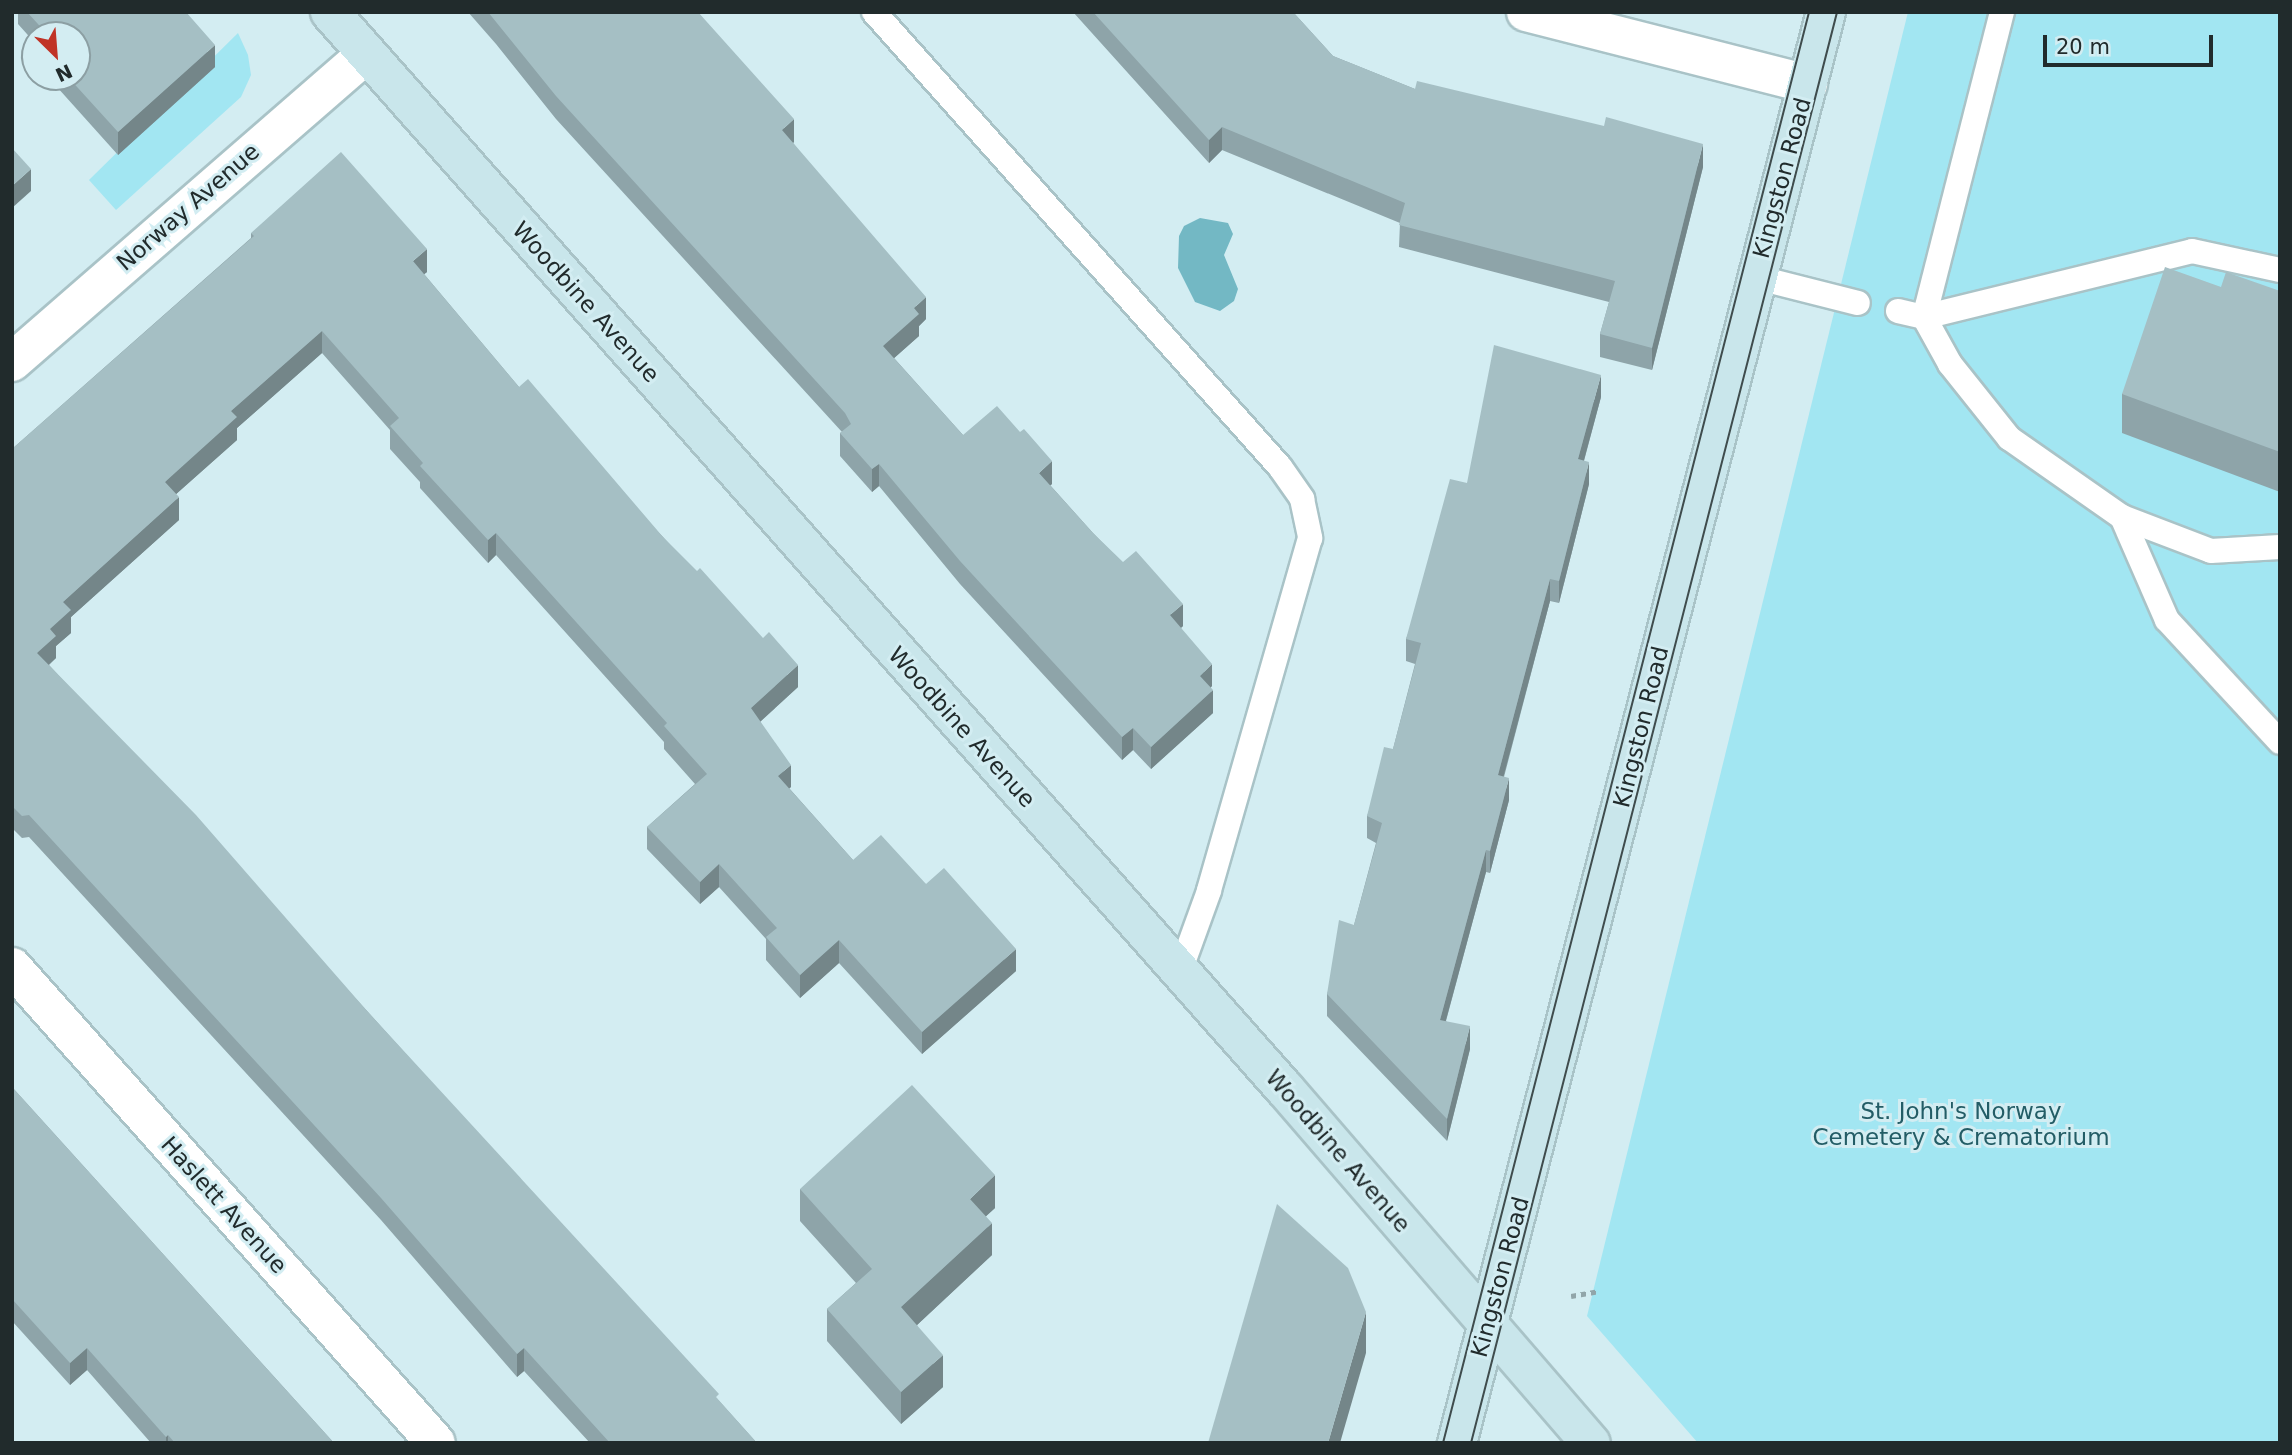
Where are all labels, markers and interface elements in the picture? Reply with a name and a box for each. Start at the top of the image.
north arrow [21,21,91,91]
scale bar [2047,21,2217,65]
text: 20 m [2056,35,2110,59]
text: N [52,60,76,87]
street label: Kingston Road [1747,95,1817,261]
street label: Norway Avenue [111,138,265,276]
street label: Woodbine Avenue [507,216,665,388]
street label: Woodbine Avenue [883,641,1041,813]
street label: Kingston Road [1608,643,1674,811]
street label: Woodbine Avenue [1260,1064,1416,1238]
park label: St. John's Norway Cemetery & Crematorium [1812,1097,2110,1151]
street label: Haslett Avenue [155,1131,293,1279]
street label: Kingston Road [1465,1194,1535,1360]

